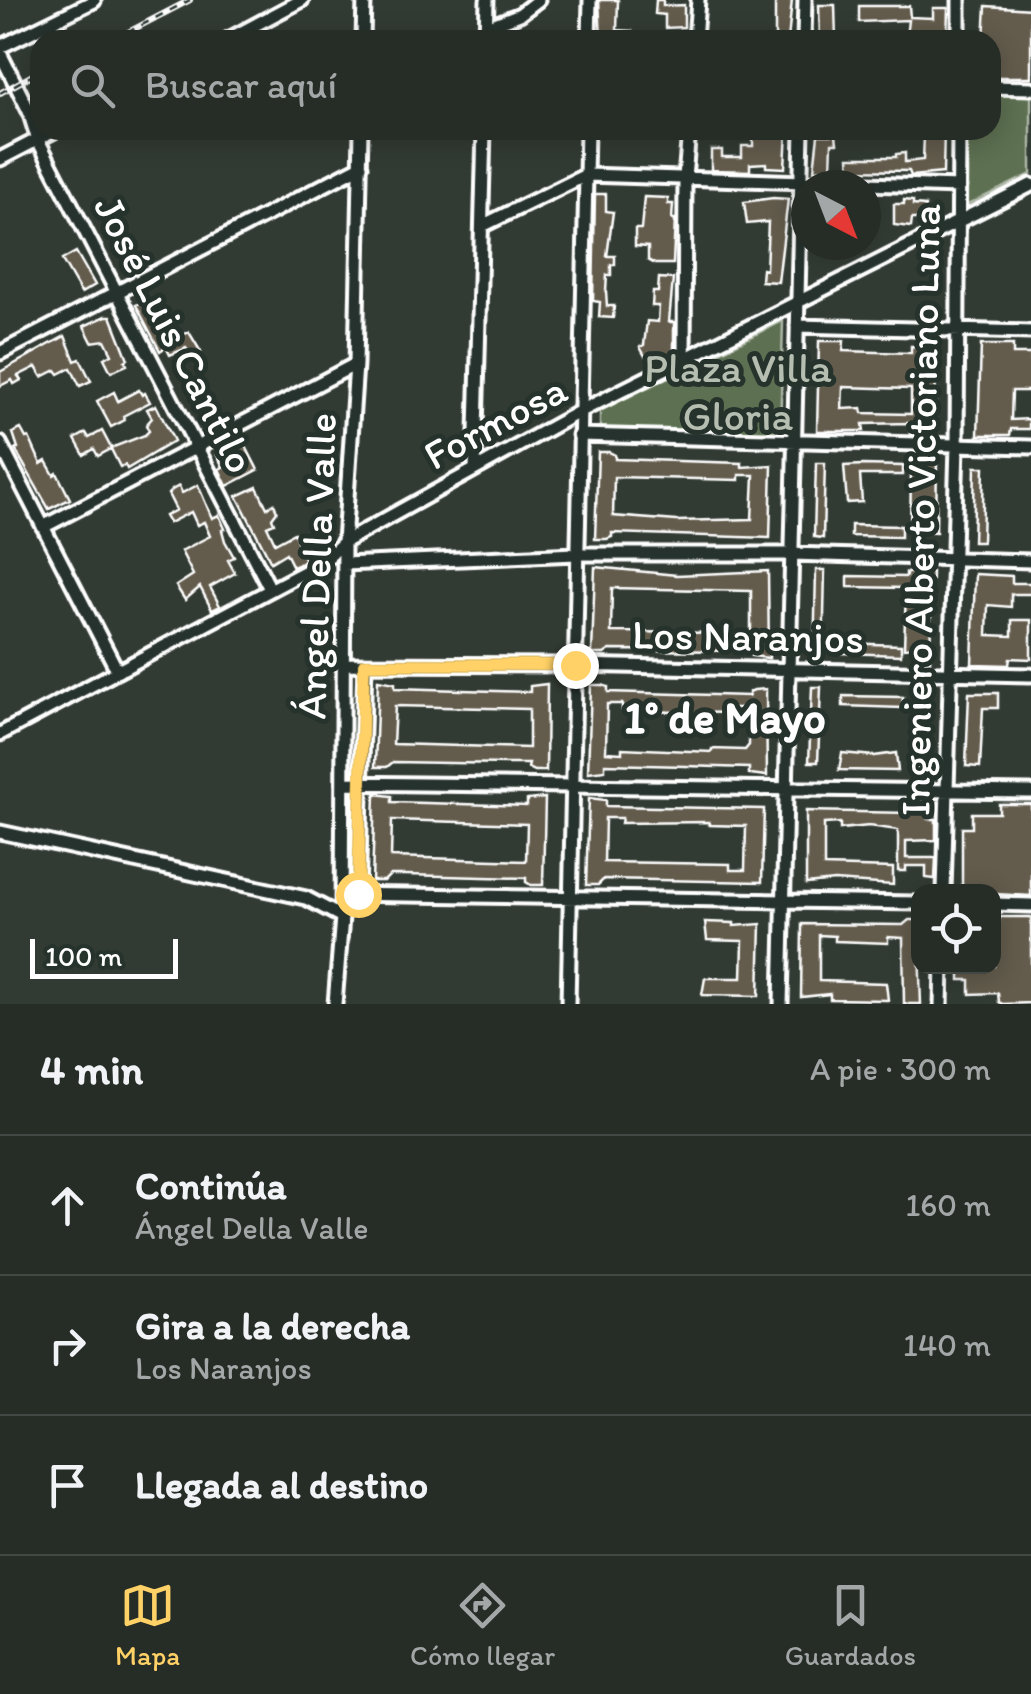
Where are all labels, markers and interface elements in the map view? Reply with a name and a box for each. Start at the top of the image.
search box [30,30,1001,140]
icon: search [65,58,120,113]
text: Buscar aquí [145,62,337,108]
north arrow [791,170,881,260]
street label: José Luis Cantilo [83,187,267,481]
street label: Ingeniero Alberto Victoriano Luna [889,203,951,817]
park label: Plaza Villa Gloria [644,342,832,441]
street label: Formosa [415,363,575,481]
street label: Ángel Della Valle [285,412,347,720]
street label: Los Naranjos [632,608,864,664]
route end [553,643,599,689]
district label: 1° de Mayo [624,690,826,744]
route start [336,872,382,918]
map controls [911,884,1001,974]
button: locate [911,884,1001,974]
scale bar [30,934,178,978]
text: 100 m [45,939,122,973]
text: 4 min [40,1044,143,1095]
text: A pie · 300 m [810,1050,991,1088]
text: Continúa [135,1163,287,1209]
icon: ahead [40,1178,95,1233]
text: 160 m [905,1186,991,1224]
text: Ángel Della Valle [135,1209,368,1247]
text: Gira a la derecha [135,1303,410,1349]
icon: right [40,1318,95,1373]
text: 140 m [903,1326,991,1364]
text: Los Naranjos [135,1349,312,1387]
icon: arrive [40,1458,95,1513]
text: Llegada al destino [135,1462,428,1508]
tab: Mapa [115,1578,180,1672]
tab: Cómo llegar [410,1578,555,1672]
tab: Guardados [785,1578,916,1672]

